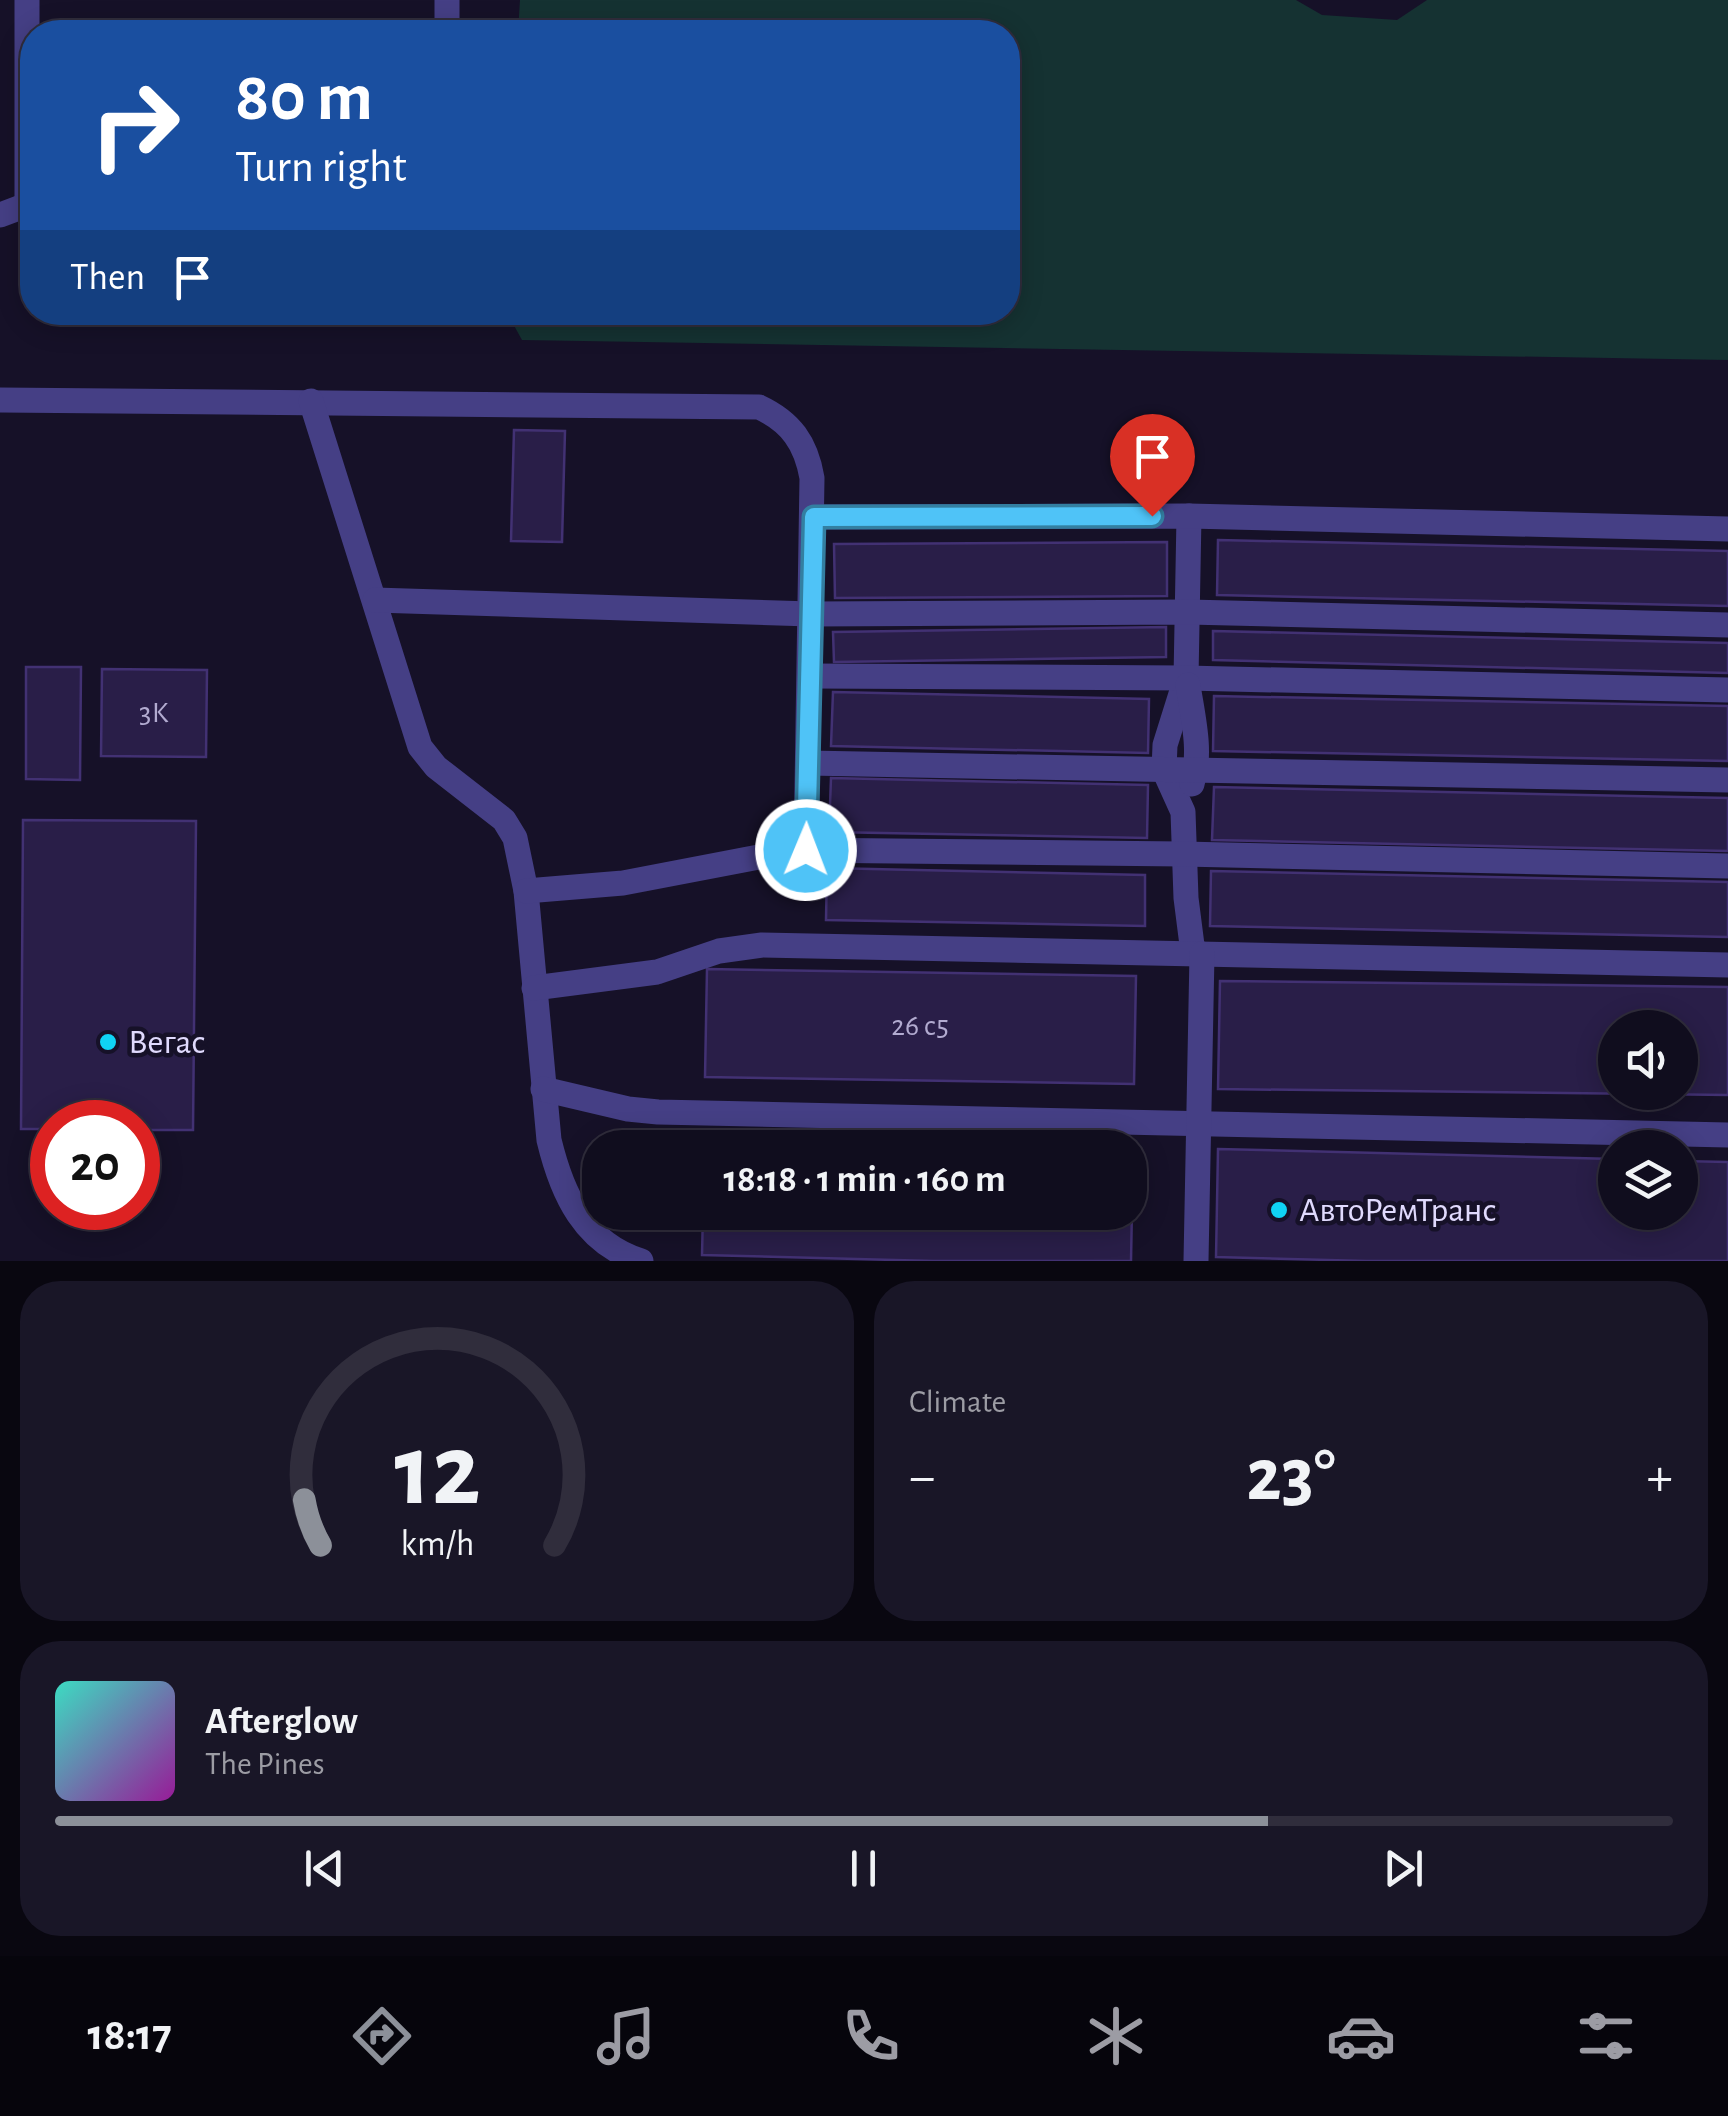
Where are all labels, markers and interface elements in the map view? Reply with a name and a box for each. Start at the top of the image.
icon: right [70,60,200,190]
text: 80 m [235,63,373,133]
text: Turn right [235,145,407,190]
icon: arrive [165,250,220,305]
text: Then [70,259,145,297]
pin [1110,414,1195,517]
icon: arrive [1125,429,1180,484]
house number: 3К [139,698,169,728]
position arrow [754,798,858,902]
map controls [1598,1010,1698,1230]
button: sound [1598,1010,1698,1110]
house number: 26 с5 [891,1011,949,1041]
place label: Вегас [128,1025,206,1060]
marker: Вегас [97,1031,119,1053]
speed limit sign: 20 [30,1100,160,1230]
button: layers [1598,1130,1698,1230]
text: 18:18 · 1 min · 160 m [723,1161,1006,1199]
place label: АвтоРемТранс [1299,1193,1497,1228]
marker: АвтоРемТранс [1268,1199,1290,1221]
text: Climate [909,1386,1006,1418]
text: 12 [394,1420,480,1524]
text: 23° [1246,1439,1336,1514]
text: − [909,1450,935,1505]
text: + [1647,1450,1673,1505]
text: km/h [400,1526,474,1562]
text: Afterglow [205,1703,358,1741]
text: The Pines [205,1748,325,1780]
icon: previous [297,1841,352,1896]
icon: pause [836,1841,891,1896]
icon: next [1376,1841,1431,1896]
icon: directions [347,2001,417,2071]
icon: music [591,2001,661,2071]
icon: phone [836,2001,906,2071]
icon: climate [1081,2001,1151,2071]
icon: car [1326,2001,1396,2071]
icon: filters [1571,2001,1641,2071]
text: 18:17 [87,2013,172,2058]

